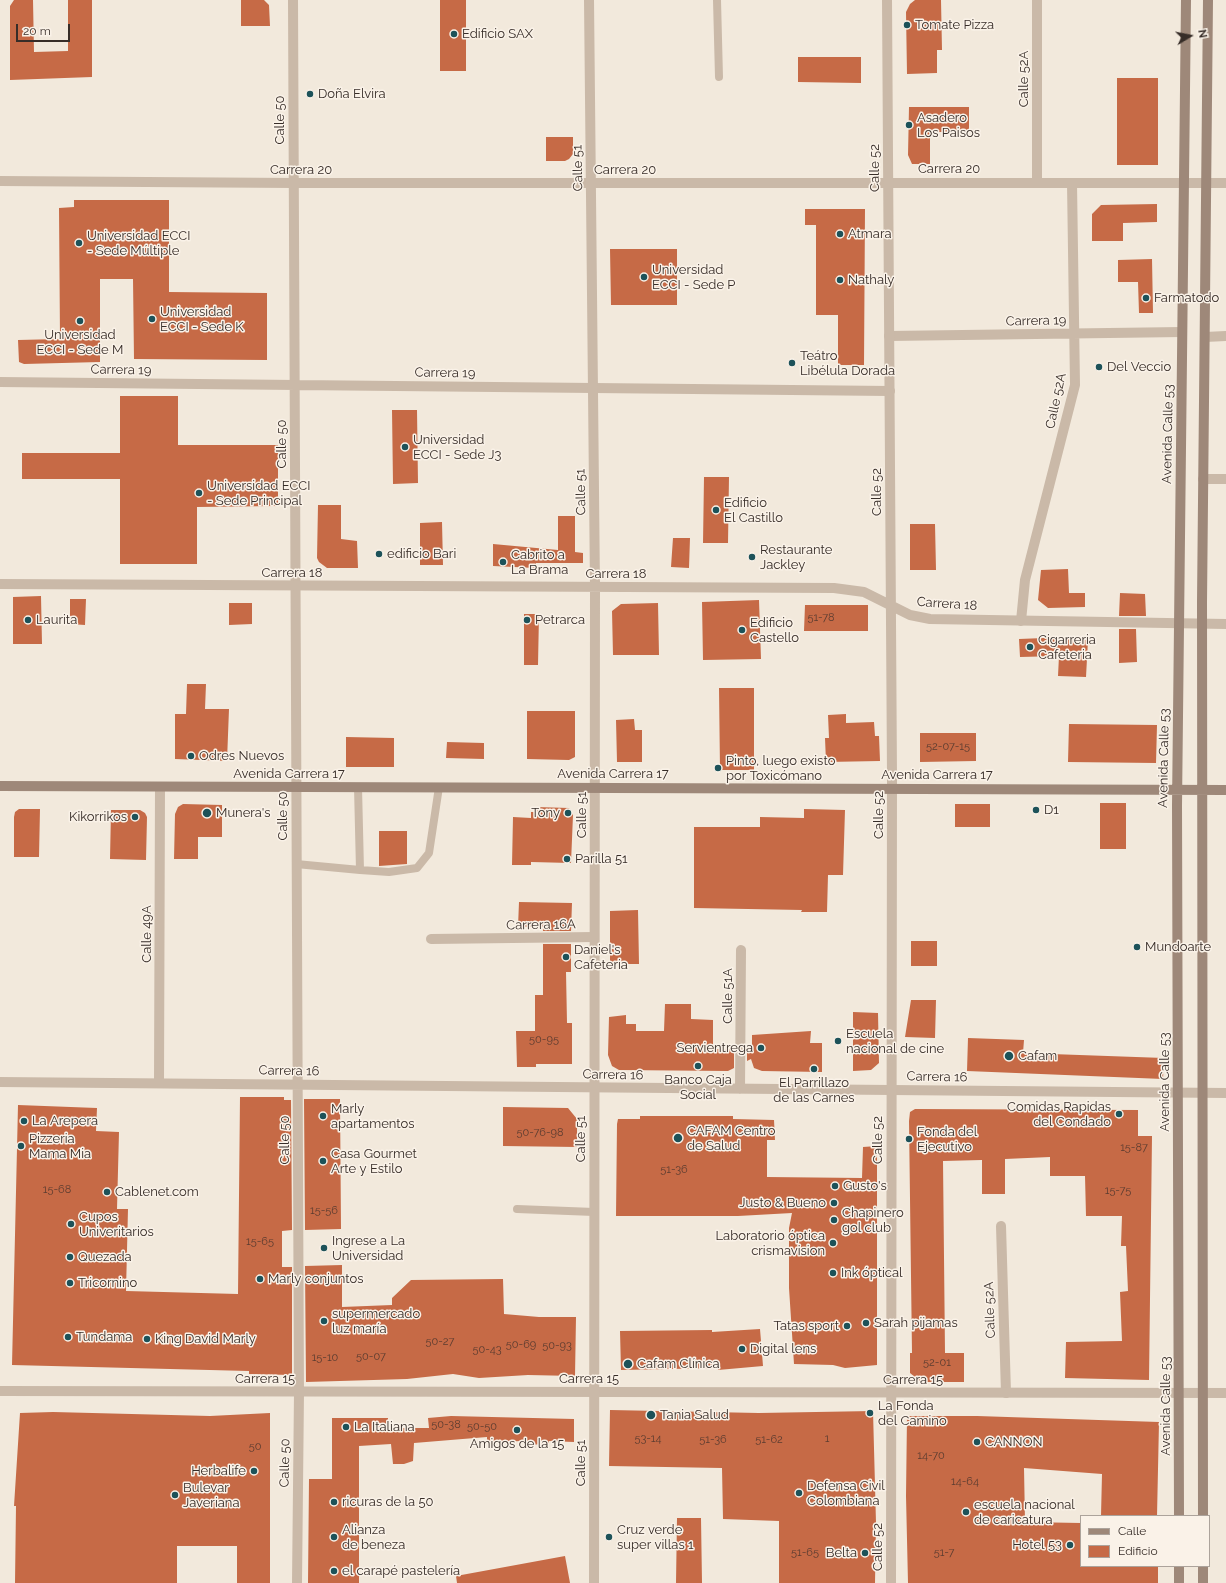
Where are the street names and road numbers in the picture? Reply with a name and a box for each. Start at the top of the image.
street label: Calle 52A [1016,51,1032,107]
street label: Calle 50 [272,95,288,145]
street label: Calle 52 [867,144,883,192]
street label: Calle 51 [570,145,586,191]
street label: Carrera 20 [918,161,980,177]
street label: Carrera 20 [270,162,332,178]
street label: Carrera 20 [594,162,656,178]
street label: Carrera 19 [1006,313,1066,329]
street label: Carrera 19 [91,362,151,378]
street label: Carrera 19 [415,365,475,381]
street label: Calle 52A [1042,372,1070,430]
street label: Avenida Calle 53 [1159,384,1177,484]
street label: Calle 50 [274,419,290,469]
street label: Calle 52 [869,468,885,516]
street label: Calle 51 [573,469,589,515]
street label: Carrera 18 [262,565,322,581]
street label: Carrera 18 [586,566,646,582]
street label: Carrera 18 [916,594,978,614]
street label: Avenida Calle 53 [1155,708,1173,808]
street label: Avenida Carrera 17 [233,766,345,782]
street label: Avenida Carrera 17 [557,766,669,782]
street label: Avenida Carrera 17 [881,767,993,783]
street label: Calle 50 [275,791,291,841]
street label: Calle 52 [871,791,887,839]
street label: Calle 51 [574,792,590,838]
street label: Calle 49A [139,905,155,963]
street label: Carrera 16A [506,917,576,933]
street label: Calle 51A [720,968,736,1024]
street label: Avenida Calle 53 [1157,1032,1173,1132]
street label: Carrera 16 [258,1063,320,1079]
street label: Carrera 16 [582,1067,644,1083]
street label: Carrera 16 [906,1069,968,1085]
street label: Calle 50 [277,1115,293,1165]
street label: Calle 51 [573,1116,589,1162]
street label: Calle 52 [870,1116,886,1164]
street label: Calle 52A [981,1281,999,1339]
street label: Avenida Calle 53 [1158,1356,1174,1456]
street label: Carrera 15 [235,1371,295,1387]
street label: Carrera 15 [559,1371,619,1387]
street label: Carrera 15 [883,1372,943,1388]
street label: Calle 50 [277,1438,293,1488]
street label: Calle 51 [573,1440,589,1486]
street label: Calle 52 [870,1523,886,1571]

